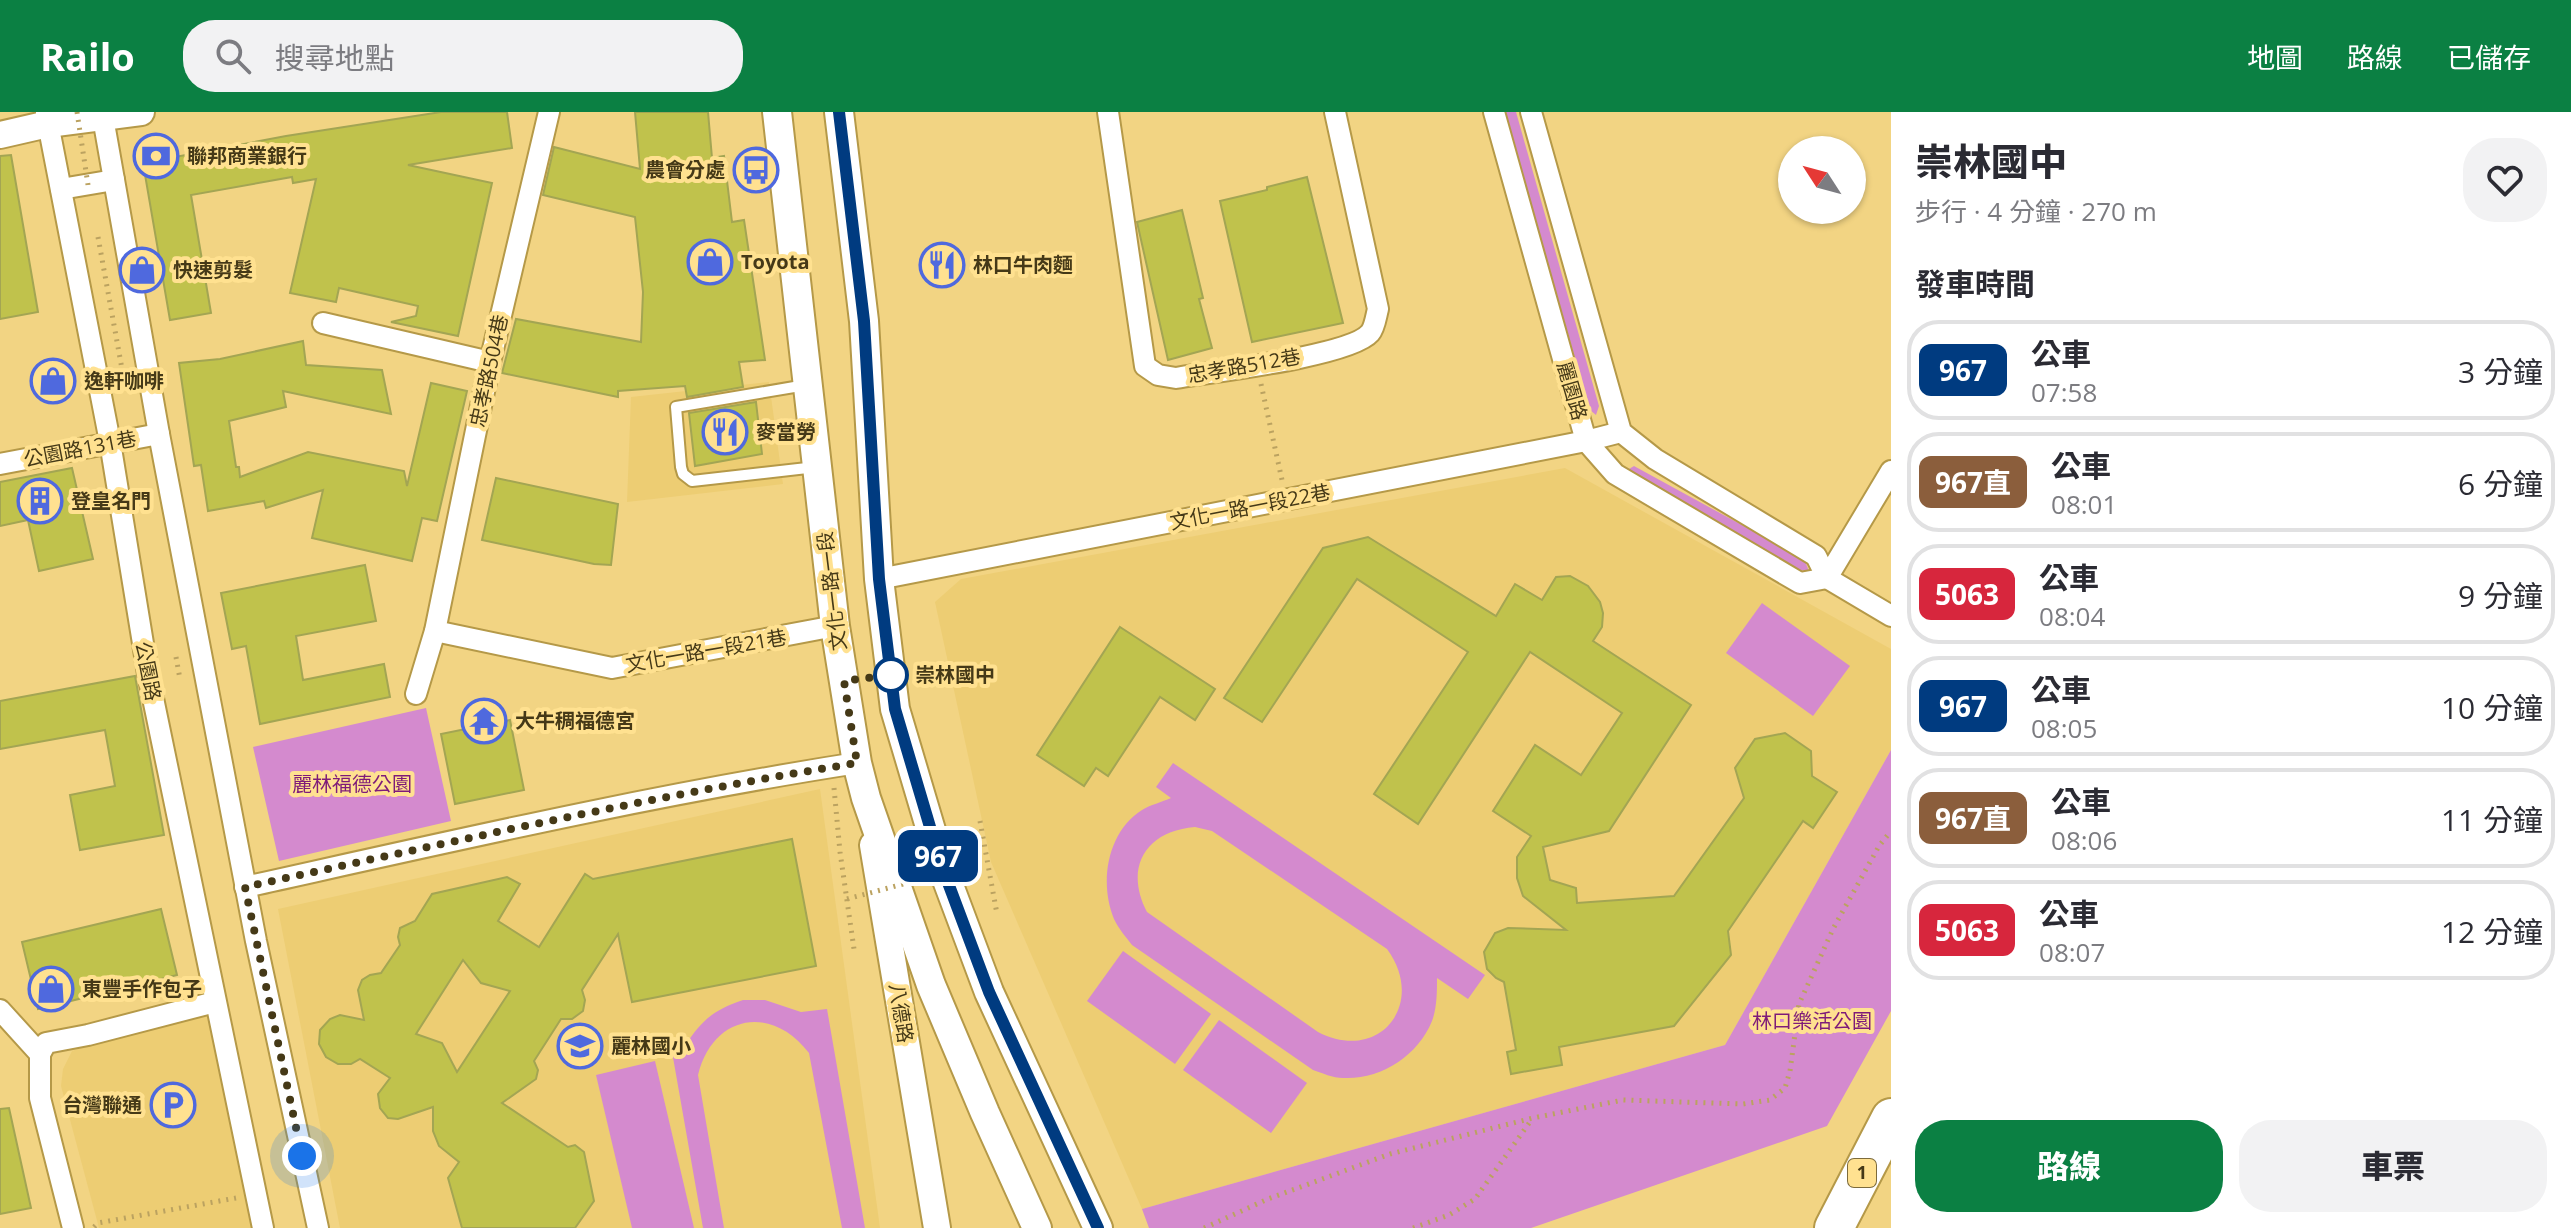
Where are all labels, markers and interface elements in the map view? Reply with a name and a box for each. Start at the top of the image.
search box [183,20,743,92]
text: Railo [40,30,135,82]
icon: search [211,34,255,78]
text: 搜尋地點 [275,37,395,78]
text: 地圖 [2247,38,2303,76]
text: 路線 [2347,38,2403,76]
text: 已儲存 [2447,38,2531,76]
bank icon: 聯邦商業銀行 [132,132,180,180]
text: 崇林國中 [1915,135,2067,187]
north arrow [1778,136,1866,224]
map controls [1778,136,1866,224]
button: heart [2463,138,2547,222]
place label: 聯邦商業銀行 [187,142,307,169]
bus stop icon: 農會分處 [732,146,780,194]
place label: 農會分處 [645,156,725,183]
text: 步行 · 4 分鐘 · 270 m [1915,193,2157,229]
shop icon: Toyota [686,238,734,286]
restaurant icon: 林口牛肉麵 [918,241,966,289]
shop icon: 快速剪髮 [118,246,166,294]
place label: Toyota [741,248,810,275]
place label: 林口牛肉麵 [973,251,1073,278]
place label: 快速剪髮 [173,256,253,283]
text: 發車時間 [1915,263,2035,304]
street label: 忠孝路504巷 [463,312,514,430]
text: 公車 [2031,333,2091,374]
street label: 忠孝路512巷 [1185,342,1303,389]
text: 967 [1939,351,1987,389]
text: 3 分鐘 [2458,351,2543,392]
shop icon: 逸軒咖啡 [29,357,77,405]
street label: 麗園路 [1551,358,1594,423]
place label: 逸軒咖啡 [84,367,164,394]
text: 07:58 [2031,374,2097,410]
restaurant icon: 麥當勞 [701,408,749,456]
place label: 麥當勞 [756,418,816,445]
street label: 公園路131巷 [21,424,139,473]
text: 公車 [2051,445,2111,486]
text: 967直 [1935,463,2011,501]
text: 6 分鐘 [2458,463,2543,504]
building icon: 登皇名門 [16,477,64,525]
street label: 文化一路一段22巷 [1167,478,1332,535]
text: 08:01 [2051,486,2117,522]
place label: 登皇名門 [71,487,151,514]
street label: 文化一路一段 [811,530,852,652]
text: 公車 [2039,557,2099,598]
text: 5063 [1935,575,1999,613]
text: 9 分鐘 [2458,575,2543,616]
text: 08:04 [2039,598,2105,634]
street label: 文化一路一段21巷 [623,623,788,678]
street label: 公園路 [130,639,167,703]
marker: 崇林國中 [874,658,908,692]
place label: 崇林國中 [915,661,995,688]
text: 公車 [2031,669,2091,710]
text: 967 [1939,687,1987,725]
text: 10 分鐘 [2441,687,2543,728]
temple icon: 大牛稠福德宮 [460,697,508,745]
place label: 大牛稠福德宮 [515,707,635,734]
text: 08:05 [2031,710,2097,746]
park label: 麗林福德公園 [292,770,412,797]
text: 公車 [2051,781,2111,822]
text: 967直 [1935,799,2011,837]
text: 11 分鐘 [2441,799,2543,840]
text: 08:06 [2051,822,2117,858]
line badge: 967 [892,830,984,882]
text: 967 [914,837,962,875]
text: 公車 [2039,893,2099,934]
text: 5063 [1935,911,1999,949]
text: 12 分鐘 [2441,911,2543,952]
text: 08:07 [2039,934,2105,970]
shop icon: 東豐手作包子 [27,965,75,1013]
place label: 東豐手作包子 [82,975,202,1002]
street label: 八德路 [883,981,920,1045]
park label: 林口樂活公園 [1752,1007,1872,1034]
school or university icon: 麗林國小 [556,1022,604,1070]
place label: 麗林國小 [611,1032,691,1059]
parking icon: 台灣聯通 [149,1081,197,1129]
place label: 台灣聯通 [62,1091,142,1118]
button: 路線 [1915,1120,2223,1212]
button: 車票 [2239,1120,2547,1212]
your location [282,1136,322,1176]
road number: 1 [1848,1159,1876,1187]

